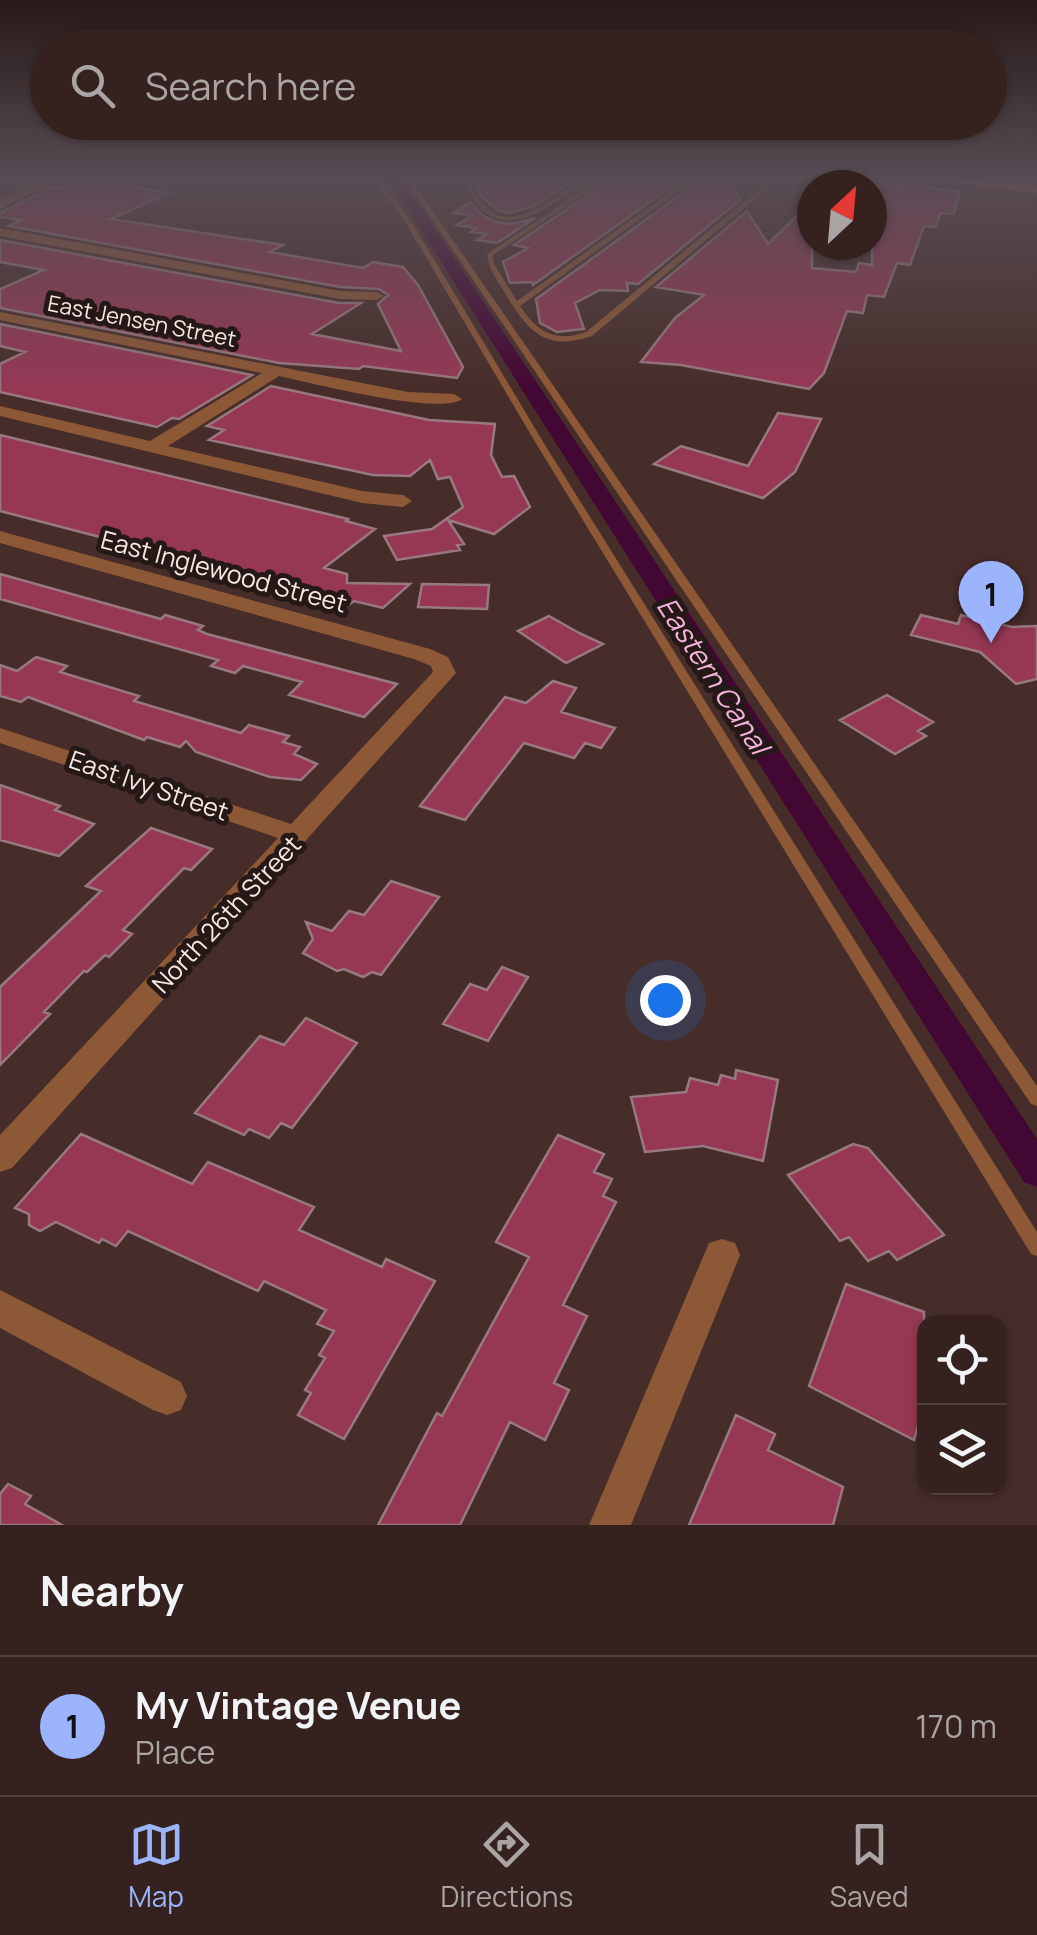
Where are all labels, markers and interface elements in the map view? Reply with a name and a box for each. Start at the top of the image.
search box [30,30,1007,140]
icon: search [65,58,120,113]
text: Search here [145,59,356,111]
north arrow [797,170,887,260]
street label: East Jensen Street [45,288,239,354]
street label: East Inglewood Street [97,521,351,621]
pin: 1 [958,560,1024,643]
water label: Eastern Canal [649,589,781,764]
street label: East Ivy Street [65,741,233,829]
street label: North 26th Street [144,828,308,1000]
your location [640,975,691,1026]
map controls [917,1315,1007,1495]
button: locate [917,1315,1007,1405]
button: layers [917,1405,1007,1495]
text: Nearby [40,1561,184,1619]
text: My Vintage Venue [135,1678,461,1730]
text: 1 [65,1704,80,1748]
text: 170 m [915,1704,997,1748]
text: Place [135,1730,216,1774]
tab: Map [128,1817,184,1915]
tab: Directions [441,1817,573,1915]
tab: Saved [830,1817,909,1915]

